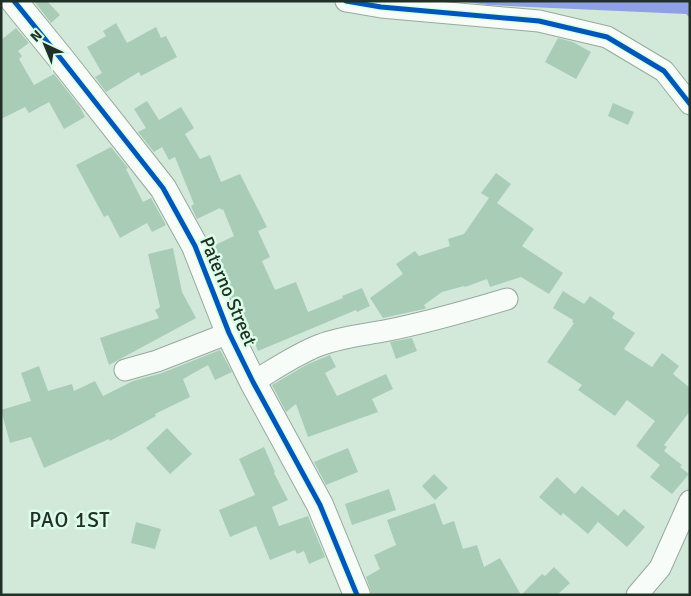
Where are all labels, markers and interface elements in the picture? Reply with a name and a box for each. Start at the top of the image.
north arrow [20,20,70,70]
text: N [27,27,46,46]
street label: Paterno Street [194,233,262,350]
district label: PAO 1ST [29,507,111,533]

